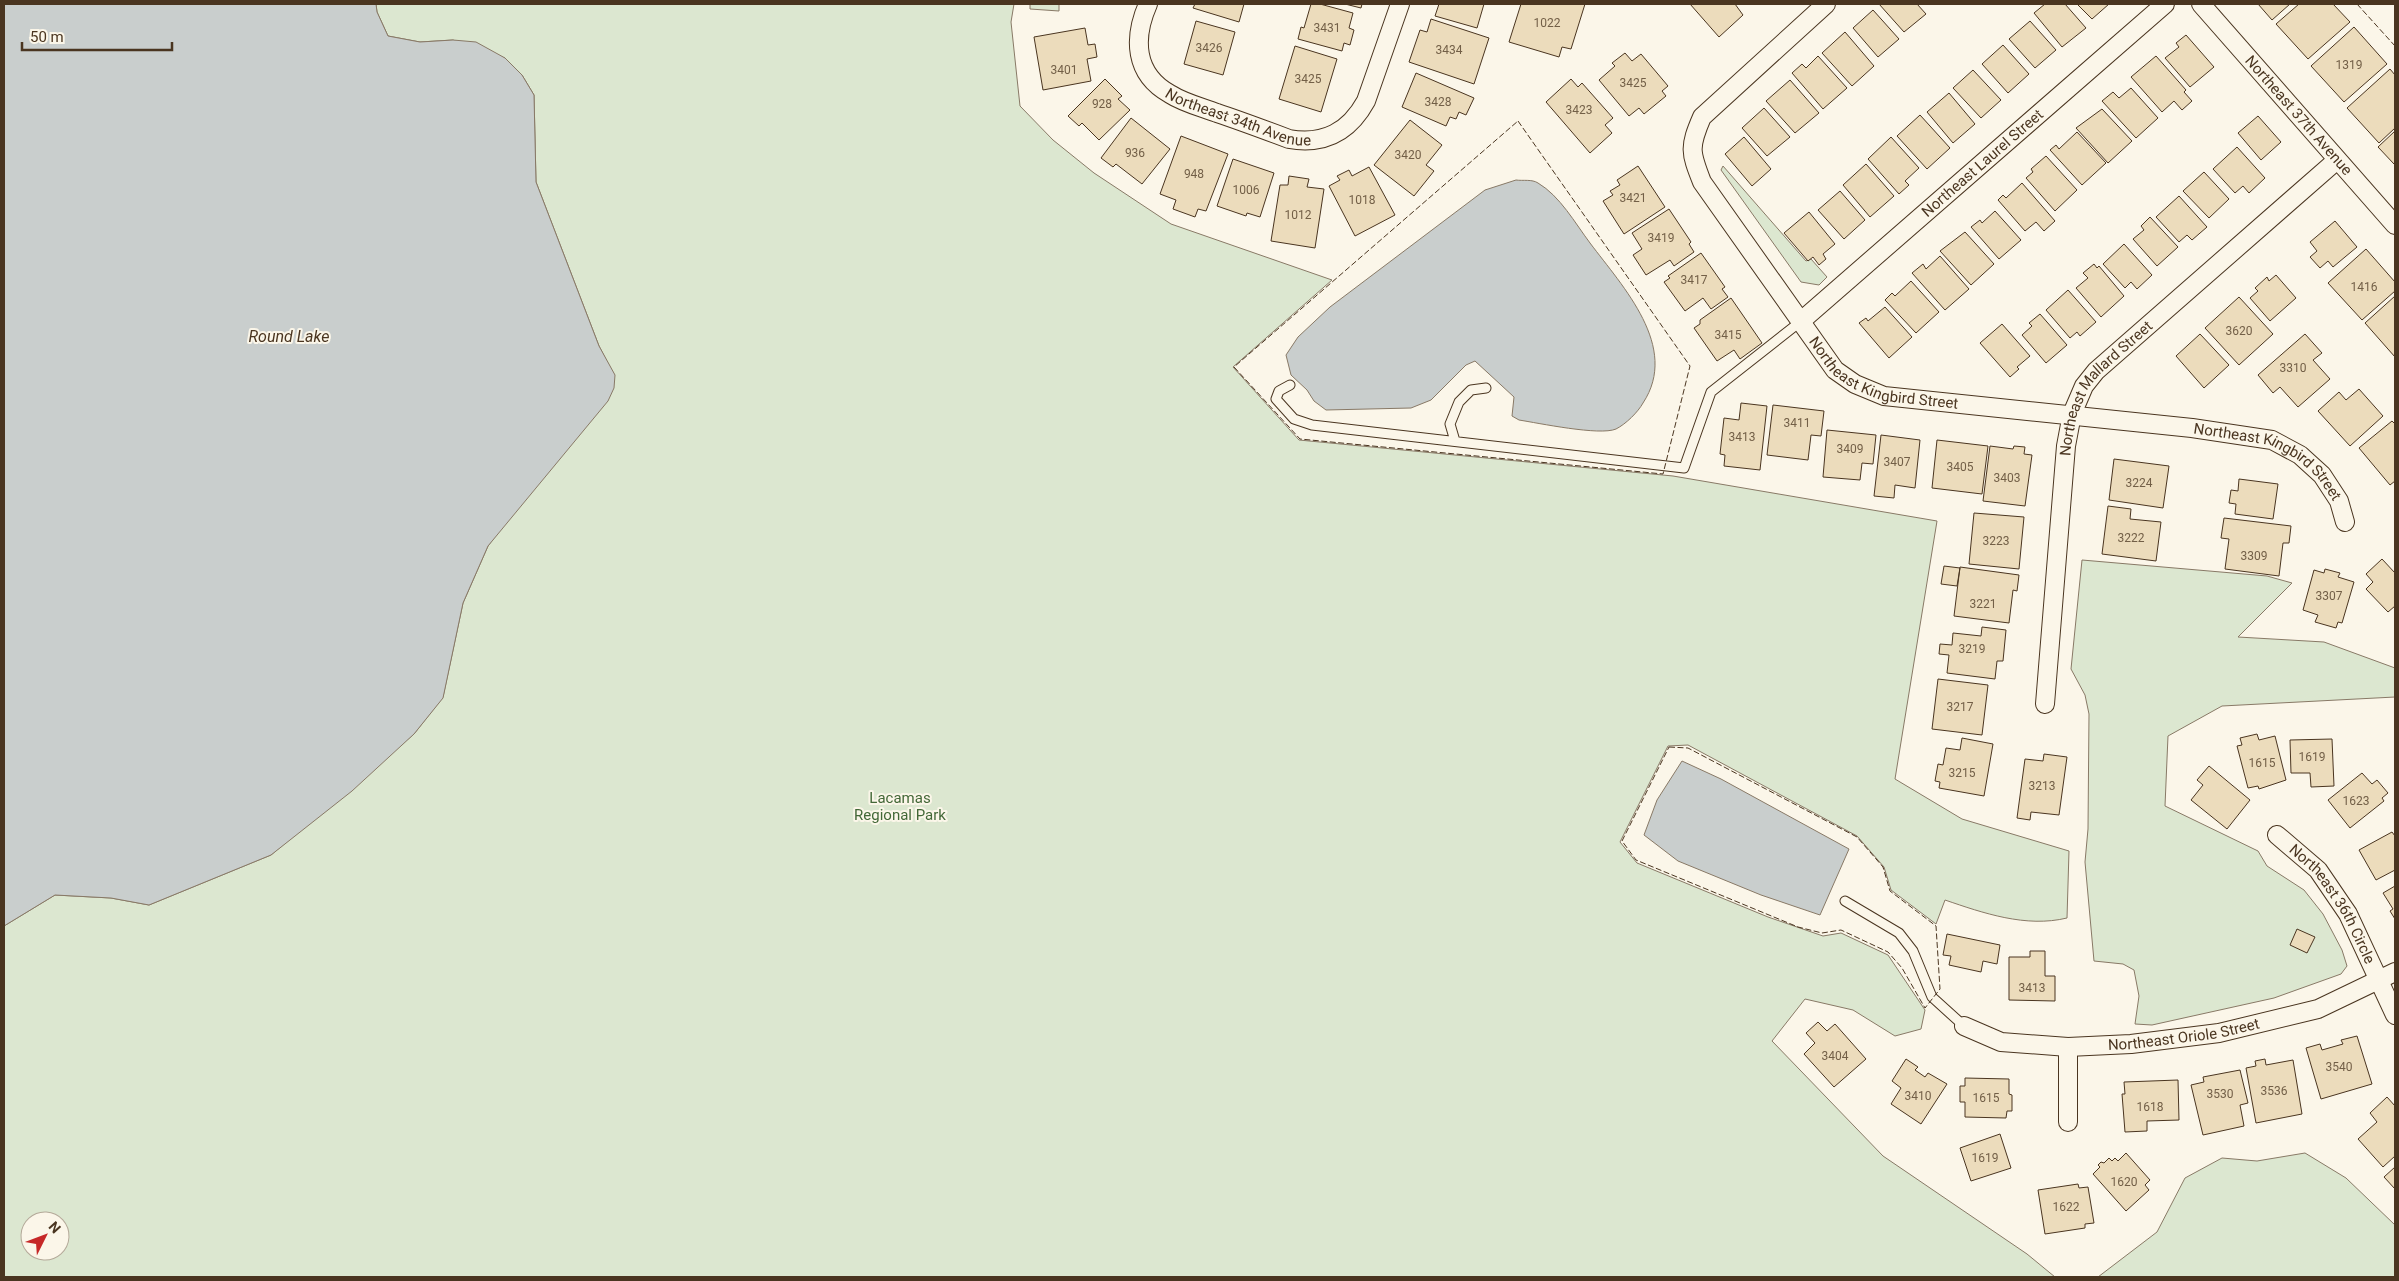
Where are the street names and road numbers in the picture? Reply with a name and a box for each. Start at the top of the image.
street label: Northeast 37th Avenue [2241,52,2356,179]
street label: Northeast 34th Avenue [1162,84,1311,150]
street label: Northeast Laurel Street [1918,105,2047,221]
street label: Northeast Mallard Street [2056,317,2156,457]
street label: Northeast Kingbird Street [1805,333,1959,413]
street label: Northeast Kingbird Street [2193,419,2345,504]
street label: Northeast 36th Circle [2286,840,2379,967]
street label: Northeast Oriole Street [2107,1015,2261,1054]

